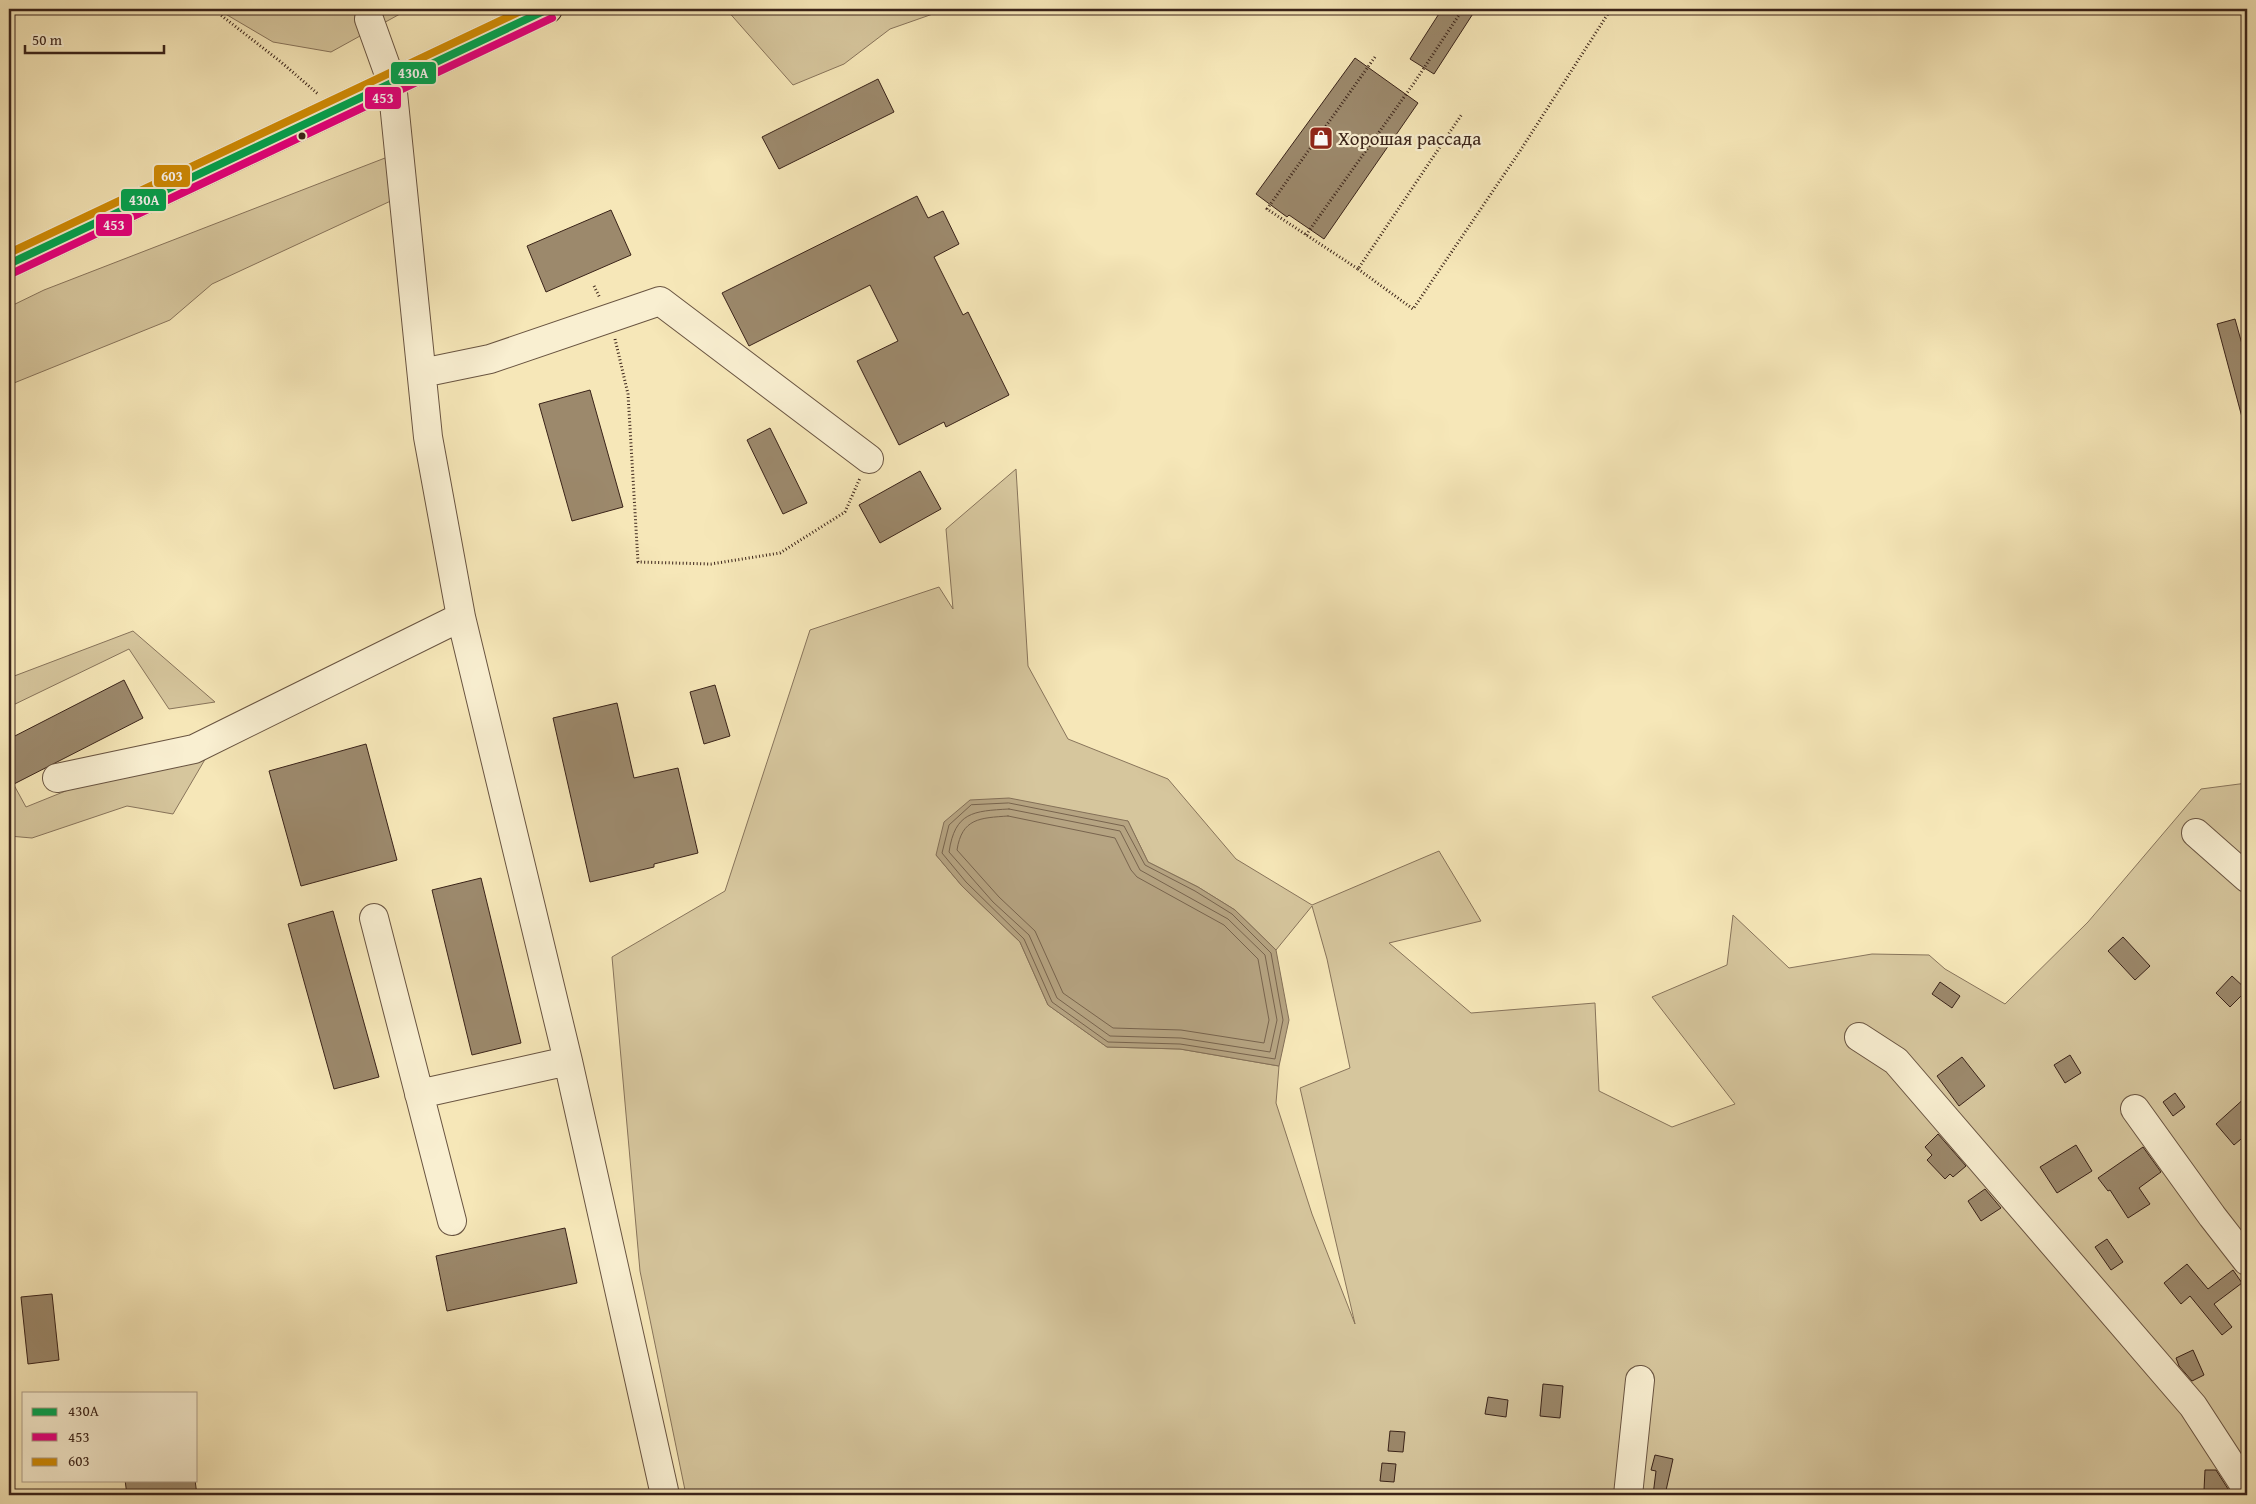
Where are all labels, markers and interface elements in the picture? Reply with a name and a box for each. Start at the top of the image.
scale bar [25,22,164,54]
text: 50 m [32,29,63,50]
line badge: 430А [390,61,437,85]
text: 430А [398,63,428,83]
line badge: 453 [364,86,402,110]
text: 453 [372,88,394,108]
place label: Хорошая рассада [1338,124,1481,152]
shop icon: Хорошая рассада [1308,125,1334,151]
unlabelled marker [297,131,307,141]
line badge: 603 [153,164,191,188]
text: 603 [161,166,183,186]
line badge: 430А [120,188,167,212]
text: 430А [129,190,159,210]
line badge: 453 [95,213,133,237]
text: 453 [103,215,125,235]
legend [22,1392,198,1482]
text: 430А [68,1400,99,1421]
text: 453 [68,1426,90,1447]
text: 603 [68,1450,90,1471]

